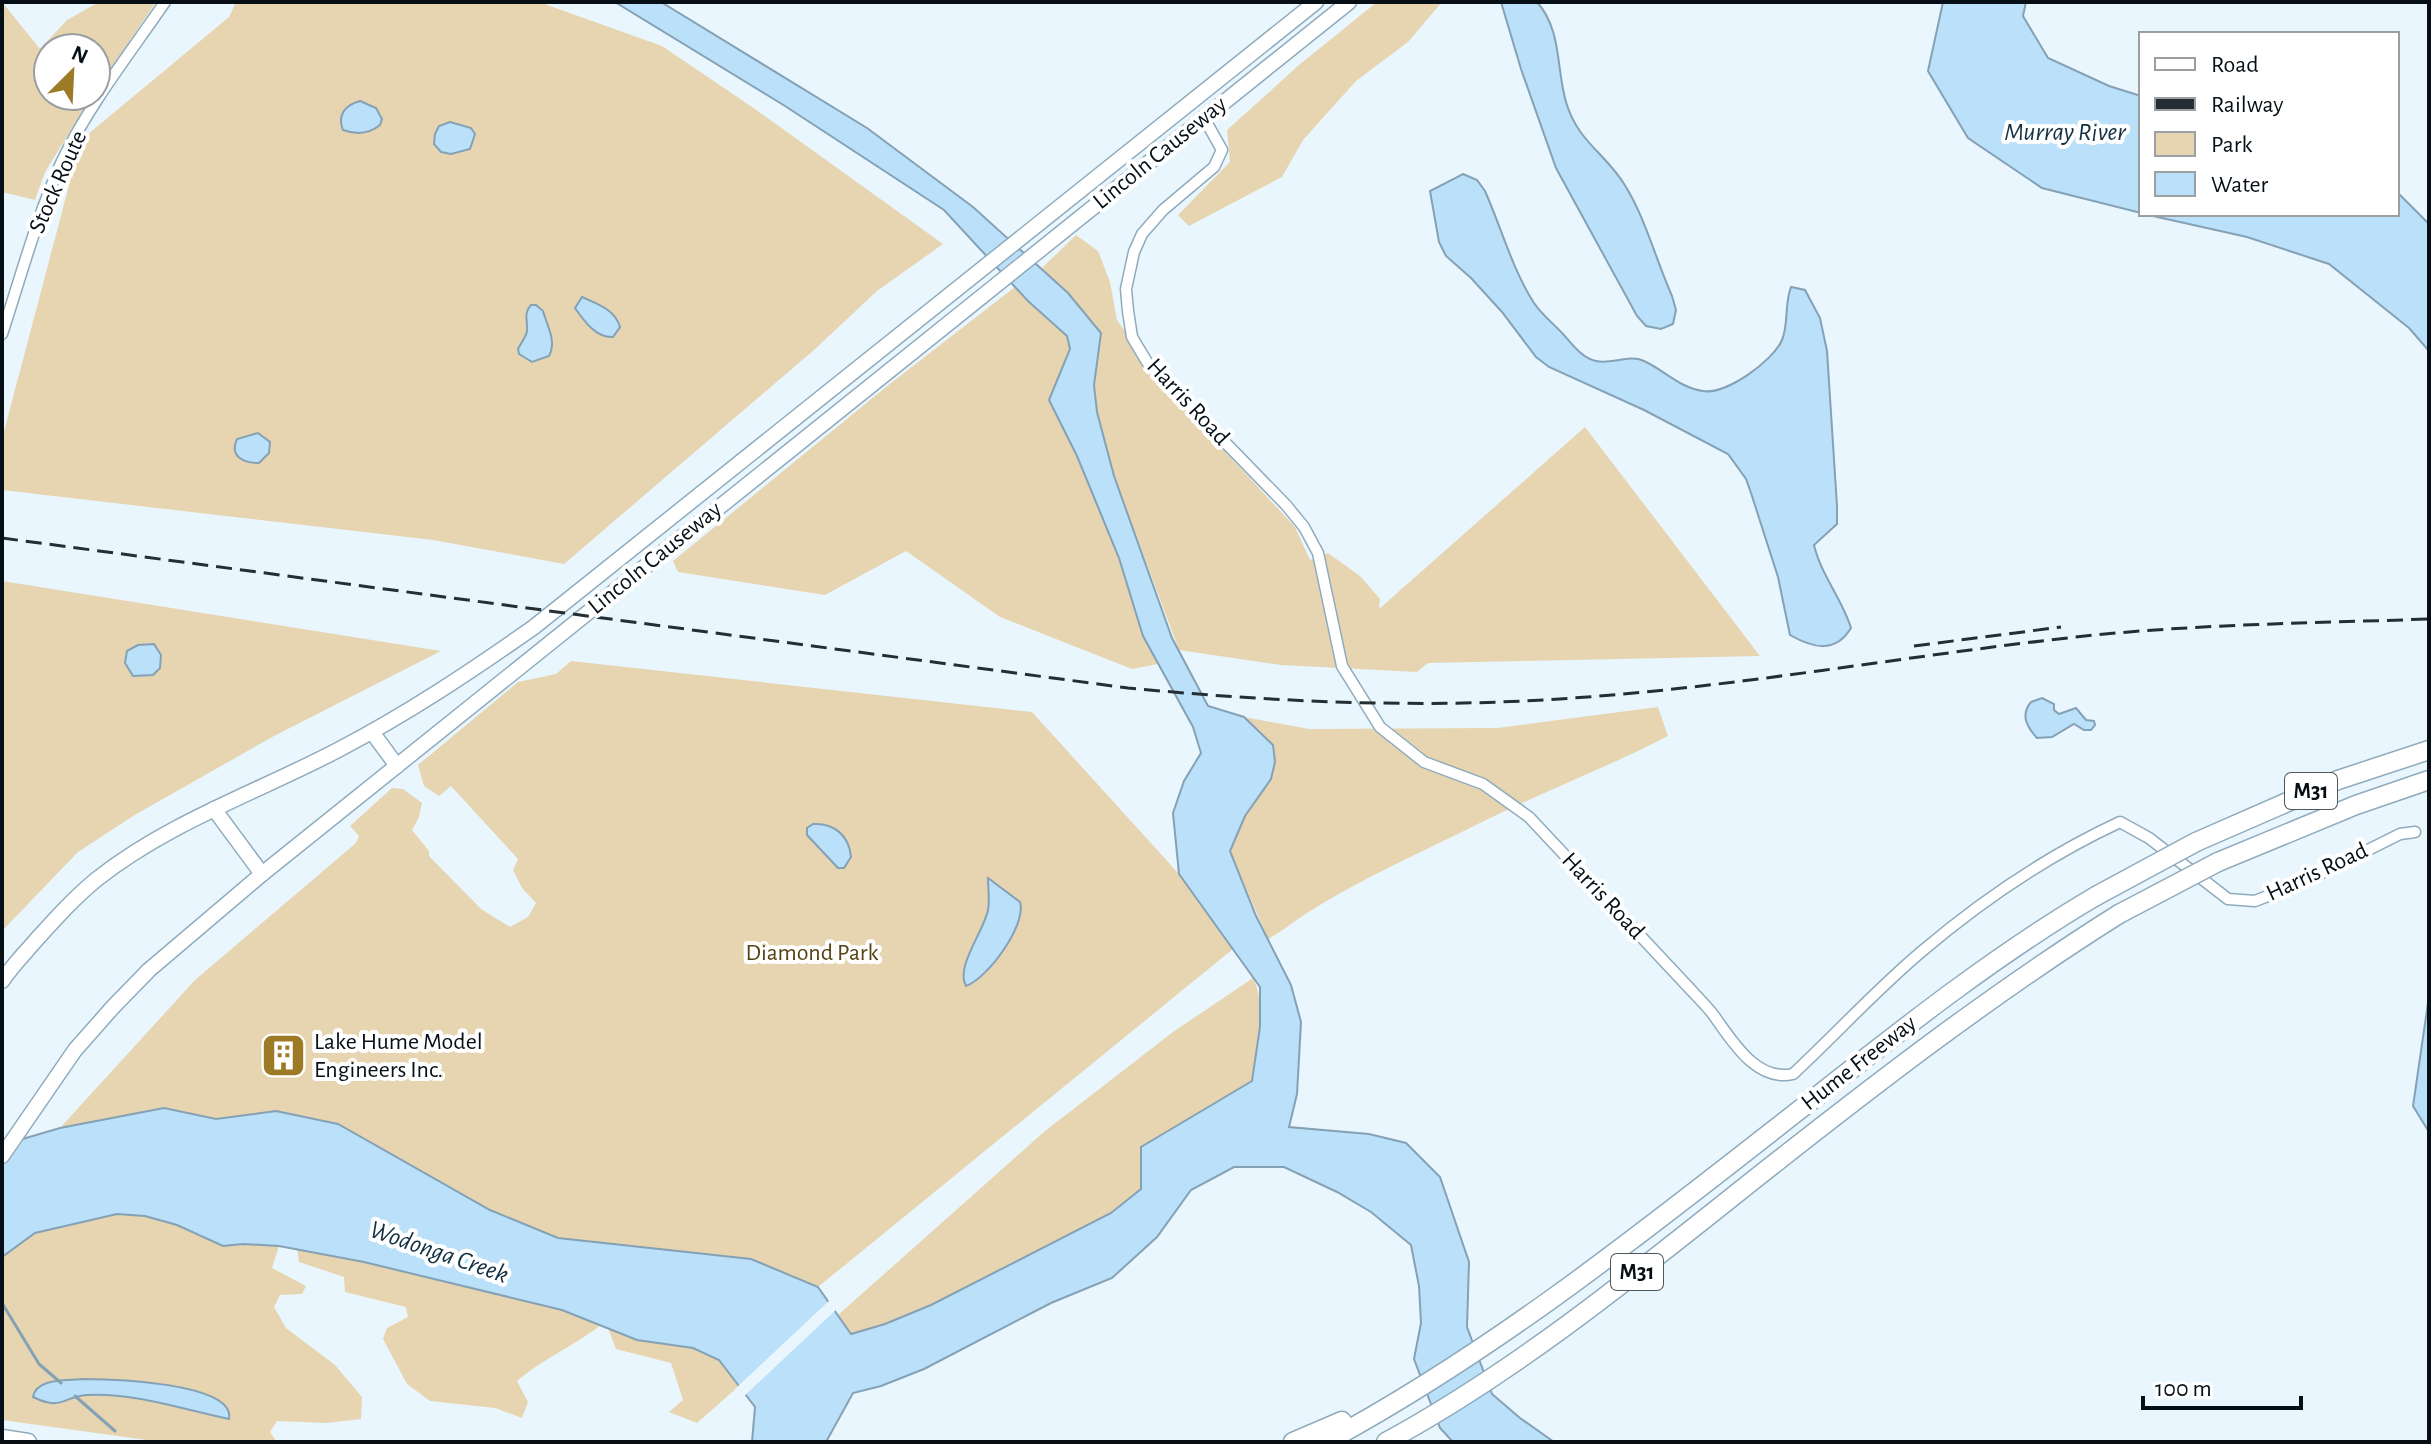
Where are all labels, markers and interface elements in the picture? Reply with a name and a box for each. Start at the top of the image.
north arrow [32,32,112,112]
legend [2139,32,2399,216]
text: N [68,41,91,68]
text: Road [2211,53,2259,77]
street label: Lincoln Causeway [1089,92,1231,214]
text: Railway [2211,93,2283,117]
water label: Murray River [2004,119,2127,145]
street label: Stock Route [25,127,91,237]
text: Park [2211,133,2252,157]
text: Water [2211,173,2269,197]
street label: Harris Road [1142,354,1234,450]
street label: Lincoln Causeway [584,497,726,619]
road number: M31 [2285,773,2337,809]
street label: Harris Road [2263,838,2371,906]
street label: Harris Road [1557,848,1649,944]
park label: Diamond Park [745,941,879,965]
street label: Hume Freeway [1797,1011,1921,1115]
place label: Lake Hume Model Engineers Inc. [314,1030,483,1082]
building icon: Lake Hume Model Engineers Inc. [259,1032,307,1080]
water label: Wodonga Creek [366,1216,512,1288]
road number: M31 [1611,1254,1663,1290]
scale bar [2143,1360,2301,1410]
text: 100 m [2155,1377,2212,1401]

